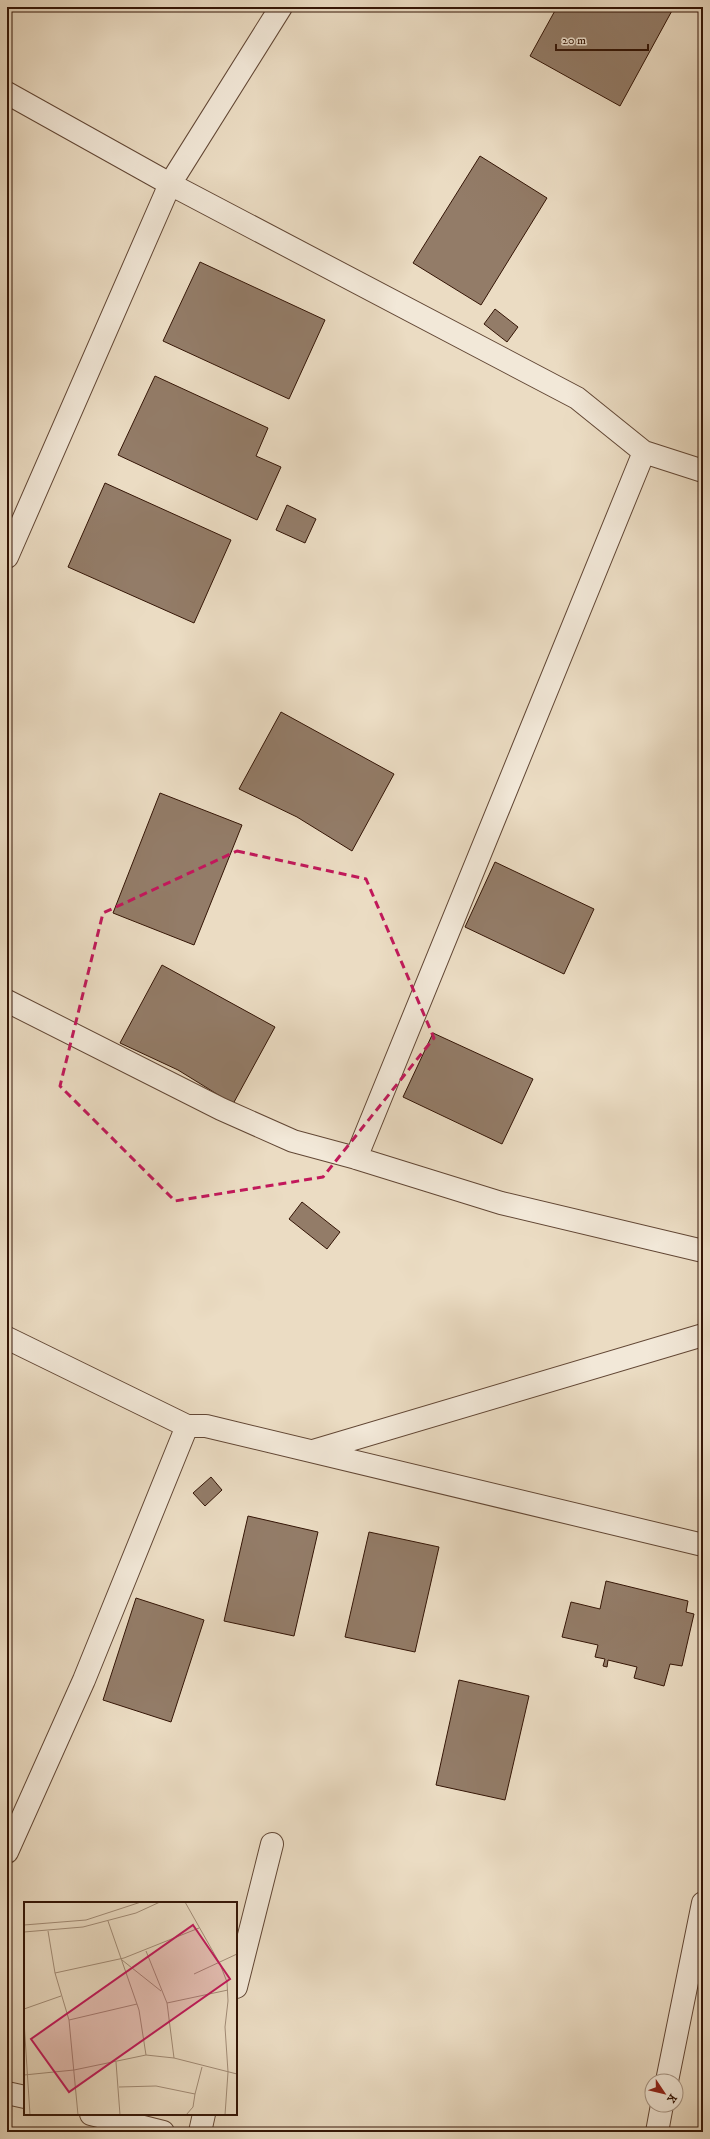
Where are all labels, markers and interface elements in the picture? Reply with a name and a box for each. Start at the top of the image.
scale bar [556,26,648,52]
text: 20 m [562,33,586,48]
inset map [24,1902,237,2115]
north arrow [644,2073,684,2113]
text: K [663,2091,679,2106]

